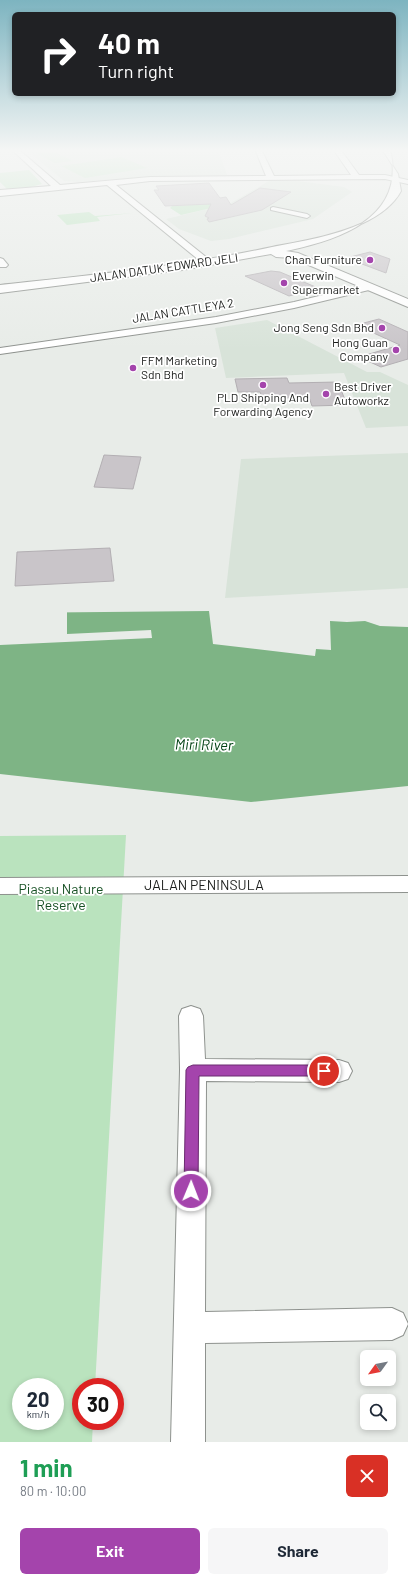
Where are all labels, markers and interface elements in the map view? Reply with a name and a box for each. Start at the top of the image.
text: 40 m [98,26,160,60]
icon: right [32,28,84,80]
text: Turn right [98,60,174,82]
street label: JALAN DATUK EDWARD JELI [89,250,239,284]
place label: Chan Furniture [285,252,362,266]
marker: Chan Furniture [365,255,375,265]
place label: Everwin Supermarket [292,268,360,296]
marker: Everwin Supermarket [279,278,289,288]
street label: JALAN CATTLEYA 2 [131,295,235,325]
place label: Jong Seng Sdn Bhd [274,320,374,334]
marker: Jong Seng Sdn Bhd [377,323,387,333]
place label: Hong Guan Company [332,335,388,363]
marker: Hong Guan Company [391,345,401,355]
place label: FFM Marketing Sdn Bhd [141,353,217,381]
marker: FFM Marketing Sdn Bhd [128,363,138,373]
place label: Best Driver Autoworkz [334,379,392,407]
marker: PLD Shipping And Forwarding Agency [258,380,268,390]
marker: Best Driver Autoworkz [321,389,331,399]
place label: PLD Shipping And Forwarding Agency [213,390,313,418]
water label: Miri River [175,734,234,754]
street label: JALAN PENINSULA [144,876,264,893]
park label: Piasau Nature Reserve [19,880,103,913]
pin [307,1054,341,1088]
icon: arrive [313,1060,335,1082]
position arrow [170,1170,212,1212]
north arrow [360,1350,396,1386]
map controls [360,1350,396,1430]
speed limit sign: 30 [72,1378,124,1430]
text: 20 [27,1387,49,1411]
button: search [360,1394,396,1430]
text: km/h [27,1408,49,1420]
text: 1 min [20,1453,73,1482]
button: close [346,1455,388,1497]
text: 80 m · 10:00 [20,1483,86,1499]
button: Exit [20,1528,200,1574]
button: Share [208,1528,388,1574]

